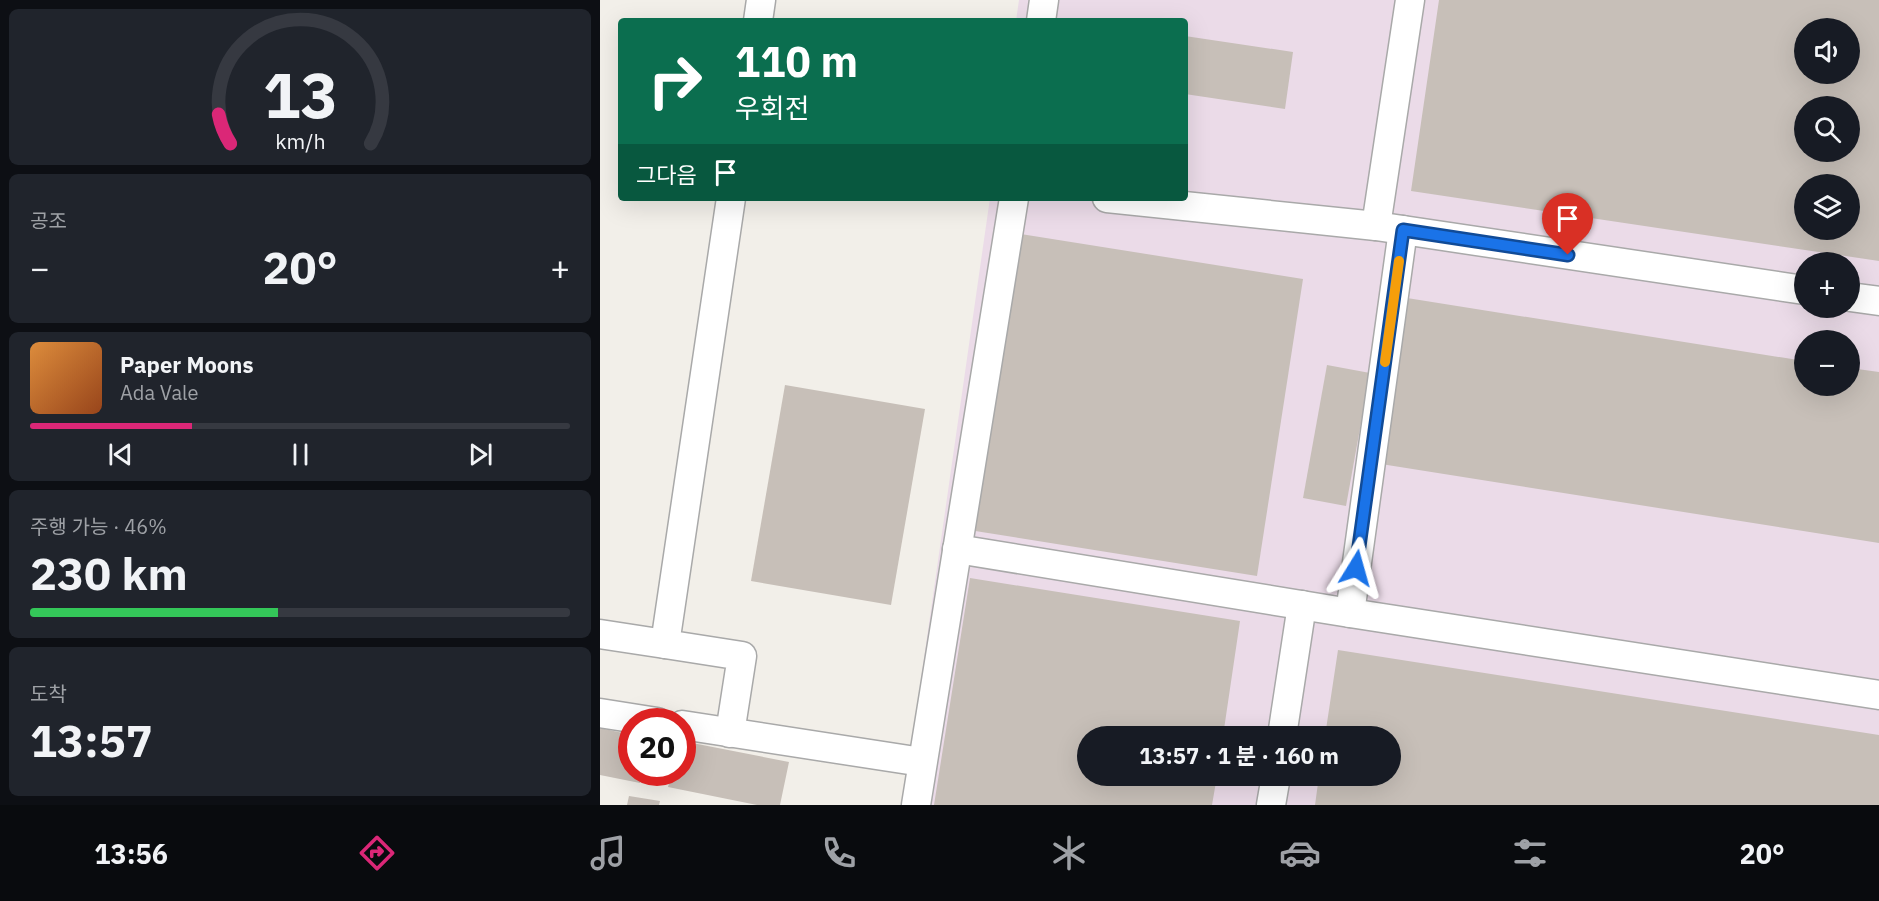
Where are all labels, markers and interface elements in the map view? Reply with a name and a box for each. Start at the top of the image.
map controls [1794,18,1860,396]
button: sound [1794,18,1860,84]
text: 110 m [735,34,858,89]
icon: right [636,42,714,120]
text: 13 [263,54,337,135]
text: 우회전 [735,90,810,125]
button: search [1794,96,1860,162]
text: km/h [275,127,325,155]
icon: arrive [709,156,742,189]
text: 그다음 [636,160,697,189]
button: layers [1794,174,1860,240]
pin [1542,193,1593,255]
icon: arrive [1551,202,1584,235]
text: 공조 [30,207,67,234]
text: 20° [262,238,338,296]
text: − [30,246,50,289]
text: + [550,246,570,289]
button: + [1794,252,1860,318]
button: − [1794,330,1860,396]
text: Paper Moons [120,350,253,379]
text: Ada Vale [120,379,199,406]
icon: previous [104,438,137,471]
icon: pause [284,438,317,471]
icon: next [464,438,497,471]
text: 주행 가능 · 46% [30,513,167,540]
position arrow [1324,536,1388,600]
text: 230 km [30,544,188,602]
text: 도착 [30,680,67,707]
speed limit sign: 20 [618,708,696,786]
text: 13:57 [30,711,153,769]
text: 13:57 · 1 분 · 160 m [1139,741,1339,770]
icon: directions [356,832,398,874]
icon: music [587,832,629,874]
icon: phone [818,832,860,874]
icon: climate [1048,832,1090,874]
icon: car [1279,832,1321,874]
icon: filters [1509,832,1551,874]
text: 13:56 [94,836,168,871]
text: 20° [1740,836,1785,871]

